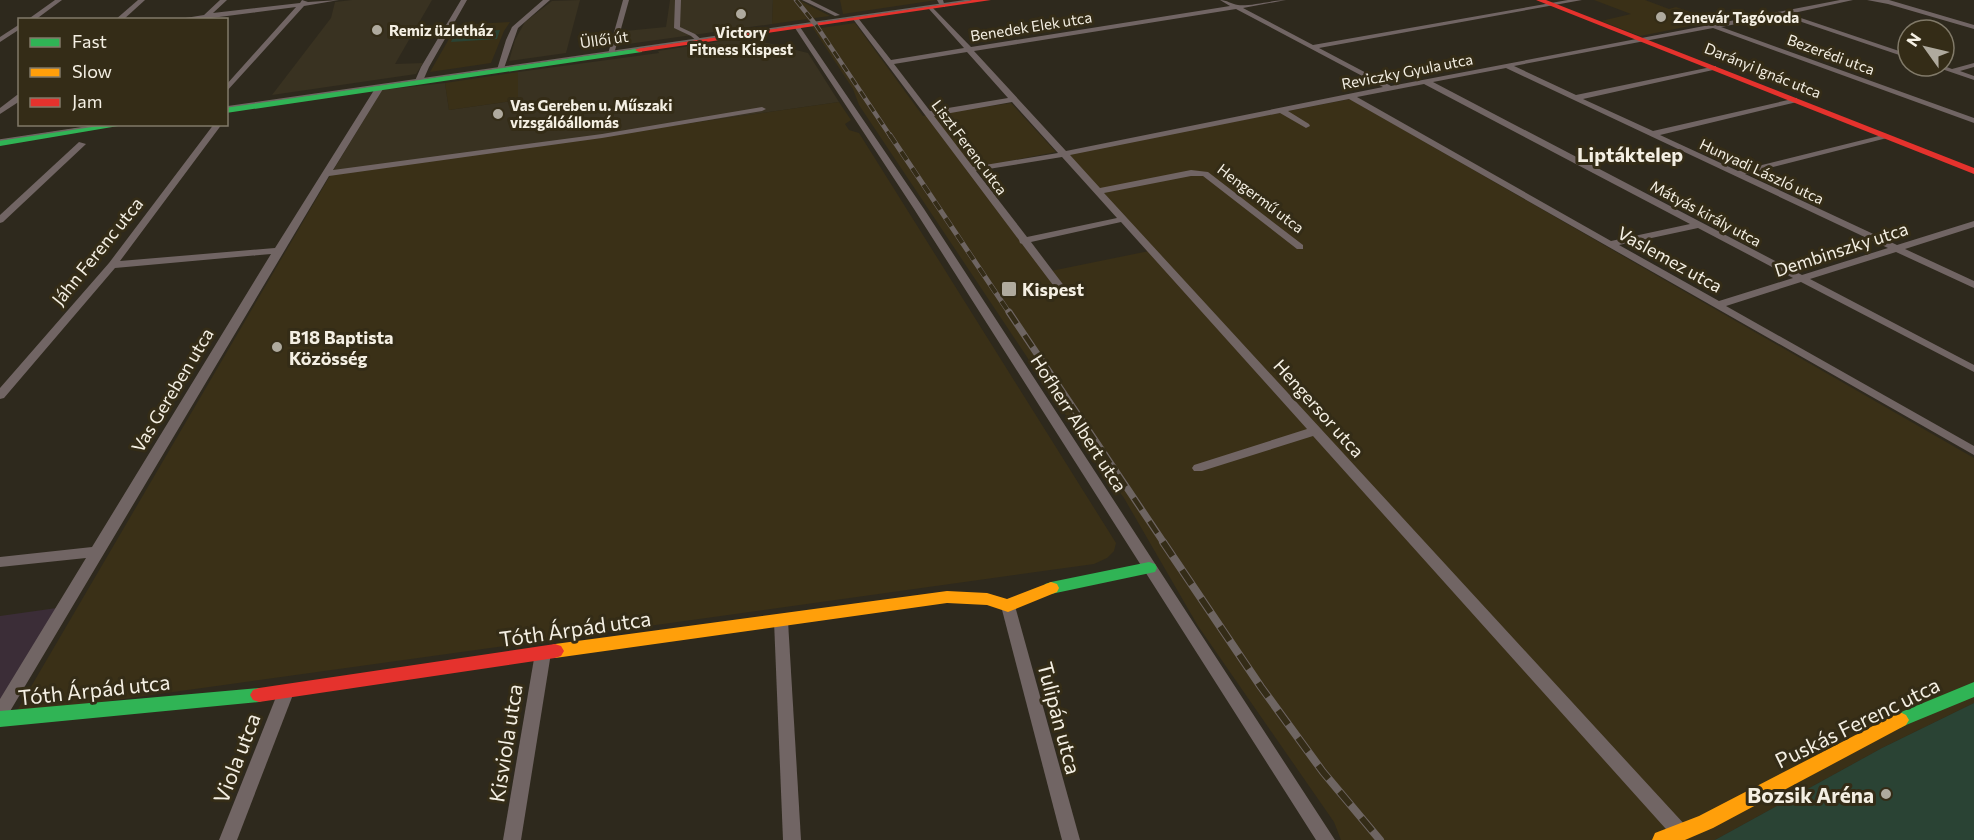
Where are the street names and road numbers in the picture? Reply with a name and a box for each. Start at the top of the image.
street label: Benedek Elek utca [969,7,1093,45]
street label: Üllői út [579,27,629,51]
street label: Bezerédi utca [1785,30,1877,78]
street label: Darányi Ignác utca [1702,38,1824,102]
street label: Reviczky Gyula utca [1340,49,1474,93]
street label: Liszt Ferenc utca [928,96,1012,198]
street label: Hunyadi László utca [1697,134,1827,208]
street label: Hengermű utca [1214,160,1308,236]
street label: Mátyás király utca [1647,176,1765,250]
street label: Jáhn Ferenc utca [47,193,147,309]
street label: Dembinszky utca [1771,217,1911,281]
street label: Vaslemez utca [1614,221,1726,297]
street label: Vas Gereben utca [126,324,218,456]
street label: Hofherr Albert utca [1026,350,1132,496]
street label: Hengersor utca [1269,354,1369,462]
street label: Tóth Árpád utca [498,605,652,651]
street label: Tulipán utca [1033,659,1087,777]
street label: Tóth Árpád utca [17,669,171,709]
street label: Puskás Ferenc utca [1771,671,1943,773]
street label: Kisviola utca [483,682,527,804]
street label: Viola utca [207,710,265,806]

